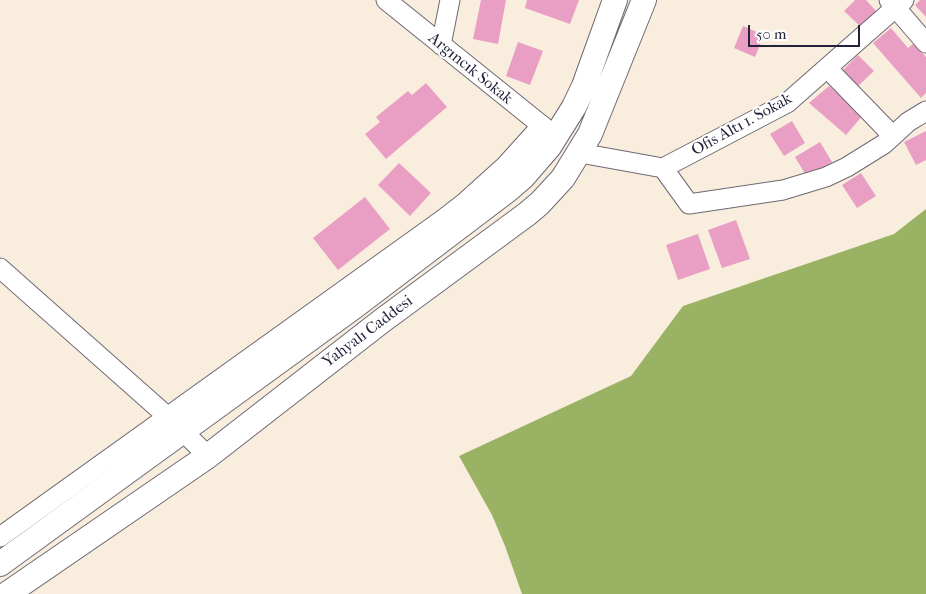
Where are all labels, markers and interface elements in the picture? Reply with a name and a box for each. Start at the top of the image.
scale bar [751,15,864,47]
text: 50 m [756,25,786,43]
street label: Argıncık Sokak [424,29,516,109]
street label: Ofis Altı 1. Sokak [688,89,796,161]
street label: Yahyalı Caddesi [319,292,417,372]

